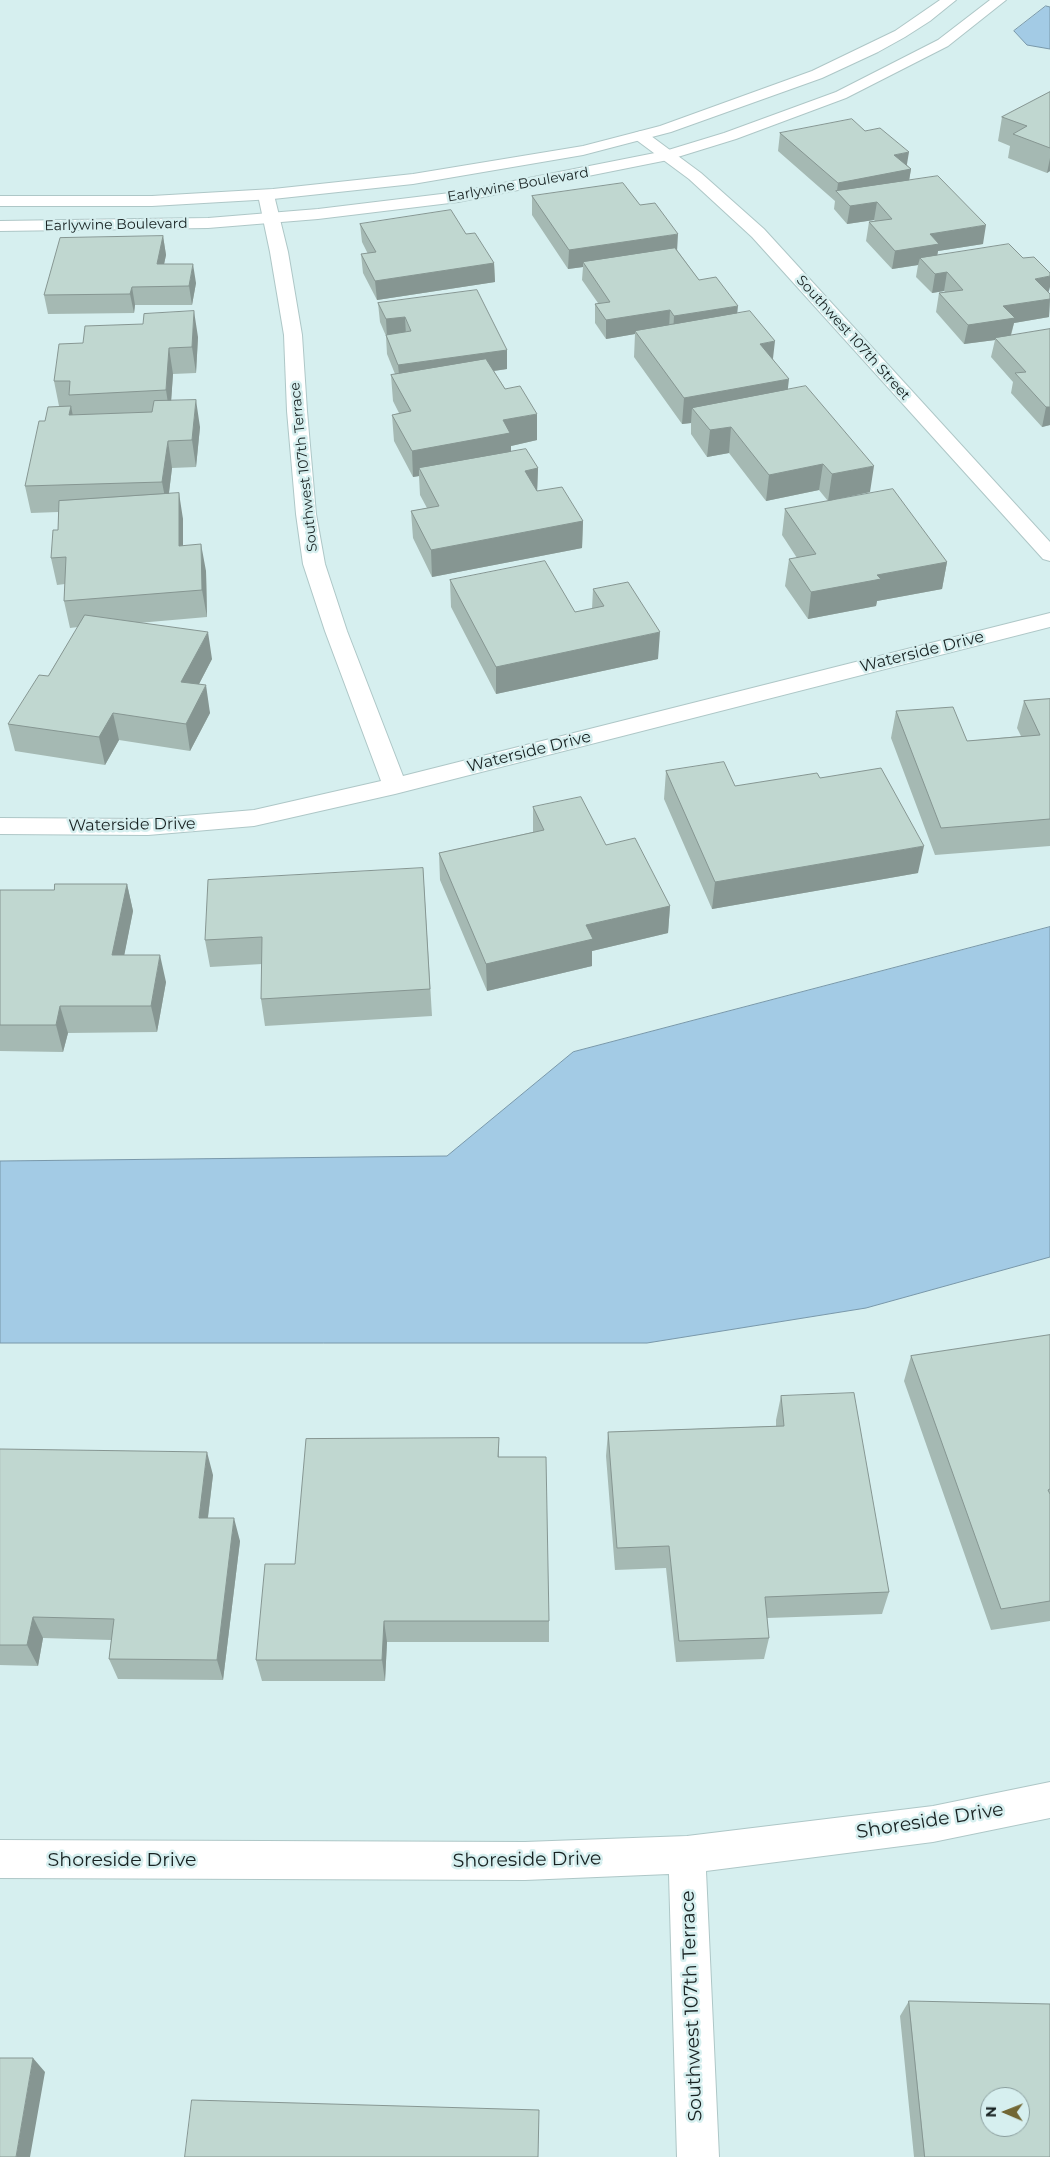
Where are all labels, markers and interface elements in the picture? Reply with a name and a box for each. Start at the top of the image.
street label: Earlywine Boulevard [446,164,590,206]
street label: Earlywine Boulevard [44,215,188,235]
street label: Southwest 107th Street [793,272,913,404]
street label: Southwest 107th Terrace [287,381,321,553]
street label: Waterside Drive [858,627,986,677]
street label: Waterside Drive [465,727,593,777]
street label: Waterside Drive [68,814,196,836]
street label: Shoreside Drive [855,1798,1005,1844]
street label: Shoreside Drive [452,1847,602,1873]
street label: Shoreside Drive [48,1849,196,1871]
street label: Southwest 107th Terrace [677,1890,707,2122]
north arrow [980,2087,1030,2137]
text: N [982,2106,1000,2118]

